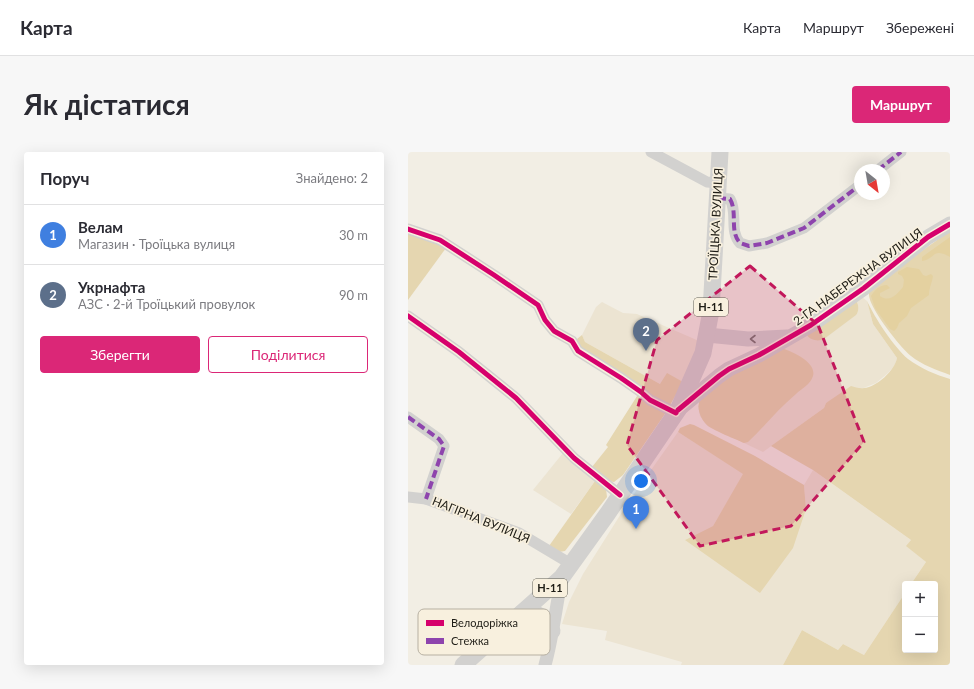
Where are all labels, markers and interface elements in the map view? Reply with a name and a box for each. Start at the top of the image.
text: Карта [20,16,73,39]
text: Карта [743,19,781,36]
text: Маршрут [803,19,864,36]
text: Збережені [886,19,954,36]
button: Маршрут [852,86,950,123]
text: Як дістатися [24,87,190,121]
north arrow [854,164,890,200]
street label: ТРОЇЦЬКА ВУЛИЦЯ [705,167,726,281]
text: Поруч [40,168,90,189]
text: Знайдено: 2 [296,170,368,186]
text: Велам [78,218,123,236]
street label: 2-ГА НАБЕРЕЖНА ВУЛИЦЯ [790,225,925,329]
text: 1 [49,227,57,243]
text: 30 m [339,227,368,243]
text: Магазин · Троїцька вулиця [78,236,235,252]
text: Укрнафта [78,278,145,296]
text: 2 [49,287,57,303]
text: 90 m [339,287,368,303]
text: АЗС · 2-й Троїцький провулок [78,296,255,312]
road number: Н-11 [694,298,728,316]
pin: 2 [633,318,659,351]
one-way arrow [750,335,756,343]
button: Зберегти [40,336,200,373]
button: Поділитися [208,336,368,373]
your location [631,471,651,491]
street label: НАГІРНА ВУЛИЦЯ [430,493,532,546]
pin: 1 [623,496,649,529]
road number: Н-11 [533,579,567,597]
map controls [902,581,938,653]
button: + [902,581,938,617]
legend [418,609,550,655]
text: Велодоріжка [451,616,518,629]
button: − [902,617,938,653]
text: Стежка [451,634,489,647]

